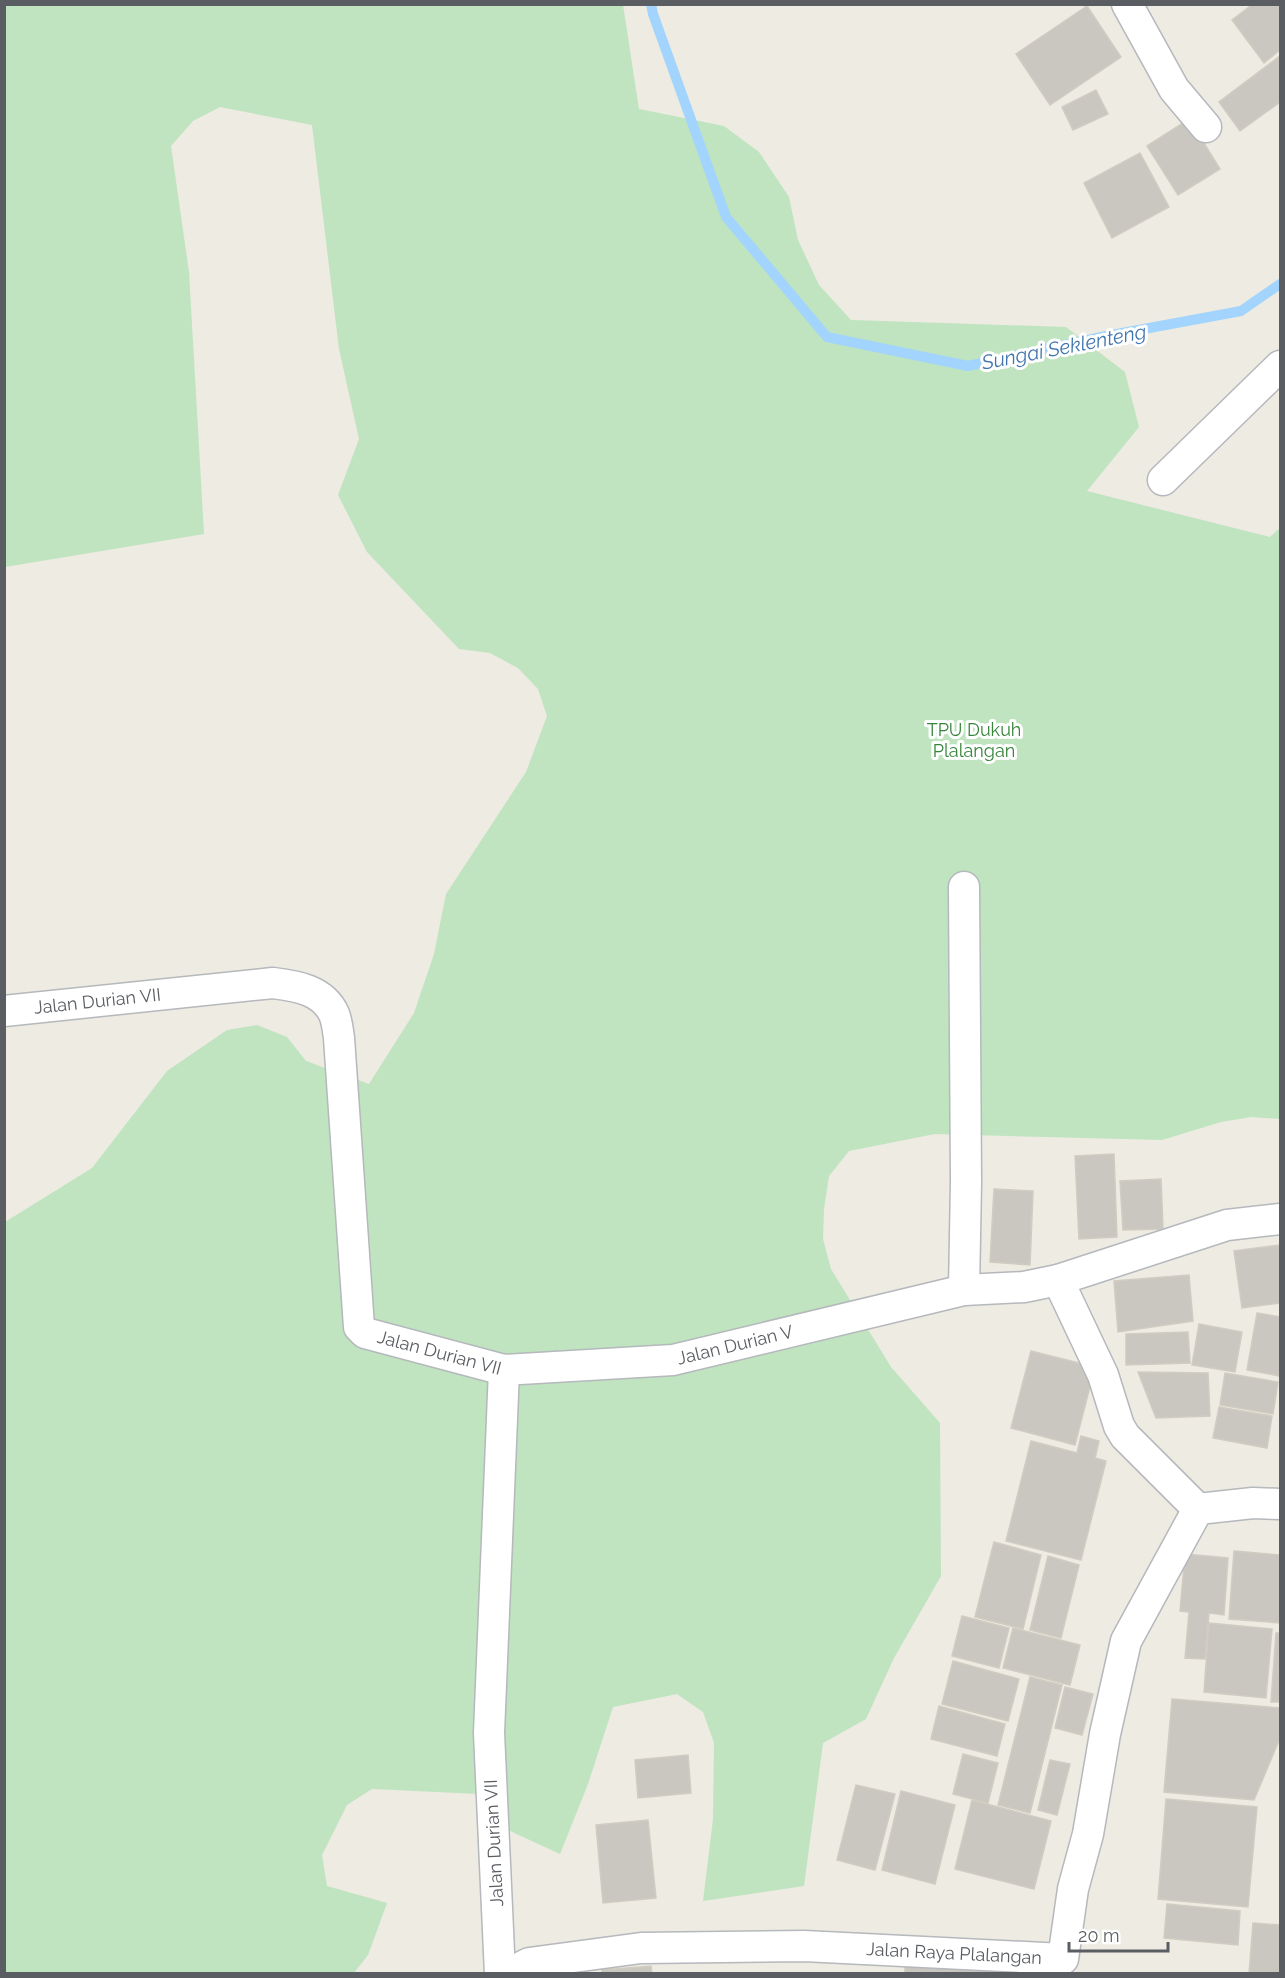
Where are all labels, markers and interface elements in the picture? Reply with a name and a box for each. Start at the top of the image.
water label: Sungai Seklenteng [979,319,1149,375]
park label: TPU Dukuh Plalangan [927,719,1021,761]
street label: Jalan Durian VII [33,984,162,1018]
street label: Jalan Durian V [675,1321,795,1369]
street label: Jalan Durian VII [375,1326,504,1379]
street label: Jalan Durian VII [480,1779,507,1907]
scale bar [1069,1915,1168,1953]
text: 20 m [1078,1925,1120,1946]
street label: Jalan Raya Plalangan [866,1938,1042,1968]

